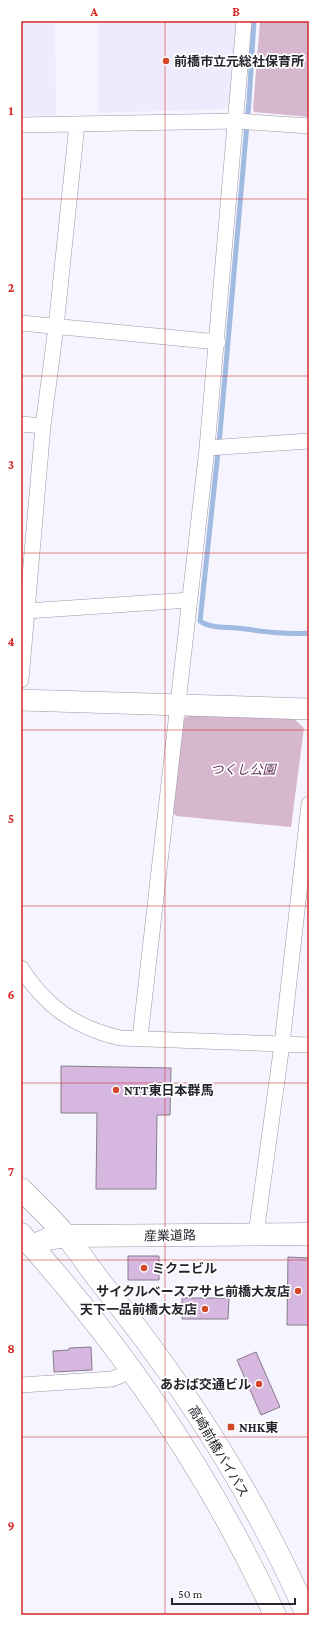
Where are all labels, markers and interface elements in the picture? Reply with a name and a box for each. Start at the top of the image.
text: A [89,4,98,19]
text: B [232,4,240,19]
place label: 前橋市立元総社保育所 [174,54,304,69]
marker: 前橋市立元総社保育所 [161,56,171,66]
text: 1 [9,103,14,118]
text: 2 [8,280,15,295]
text: 3 [8,457,14,472]
text: 4 [7,634,15,649]
park label: つくし公園 [210,762,277,777]
text: 5 [8,811,14,826]
text: 6 [7,987,15,1002]
place label: NTT東日本群馬 [124,1083,213,1098]
marker: NTT東日本群馬 [111,1085,121,1095]
text: 7 [8,1164,14,1179]
street label: 産業道路 [144,1228,196,1243]
place label: ミクニビル [152,1261,217,1276]
marker: ミクニビル [139,1263,149,1273]
place label: サイクルベースアサヒ前橋大友店 [96,1284,290,1299]
marker: サイクルベースアサヒ前橋大友店 [293,1286,303,1296]
place label: 天下一品前橋大友店 [80,1302,197,1317]
marker: 天下一品前橋大友店 [200,1304,210,1314]
text: 8 [7,1341,15,1356]
place label: あおば交通ビル [160,1377,251,1392]
marker: あおば交通ビル [254,1379,264,1389]
street label: 高崎前橋バイパス [185,1403,252,1500]
place label: NHK東 [239,1420,278,1435]
marker: NHK東 [226,1422,236,1432]
text: 9 [7,1518,15,1533]
scale bar [172,1580,295,1606]
text: 50 m [178,1587,203,1601]

